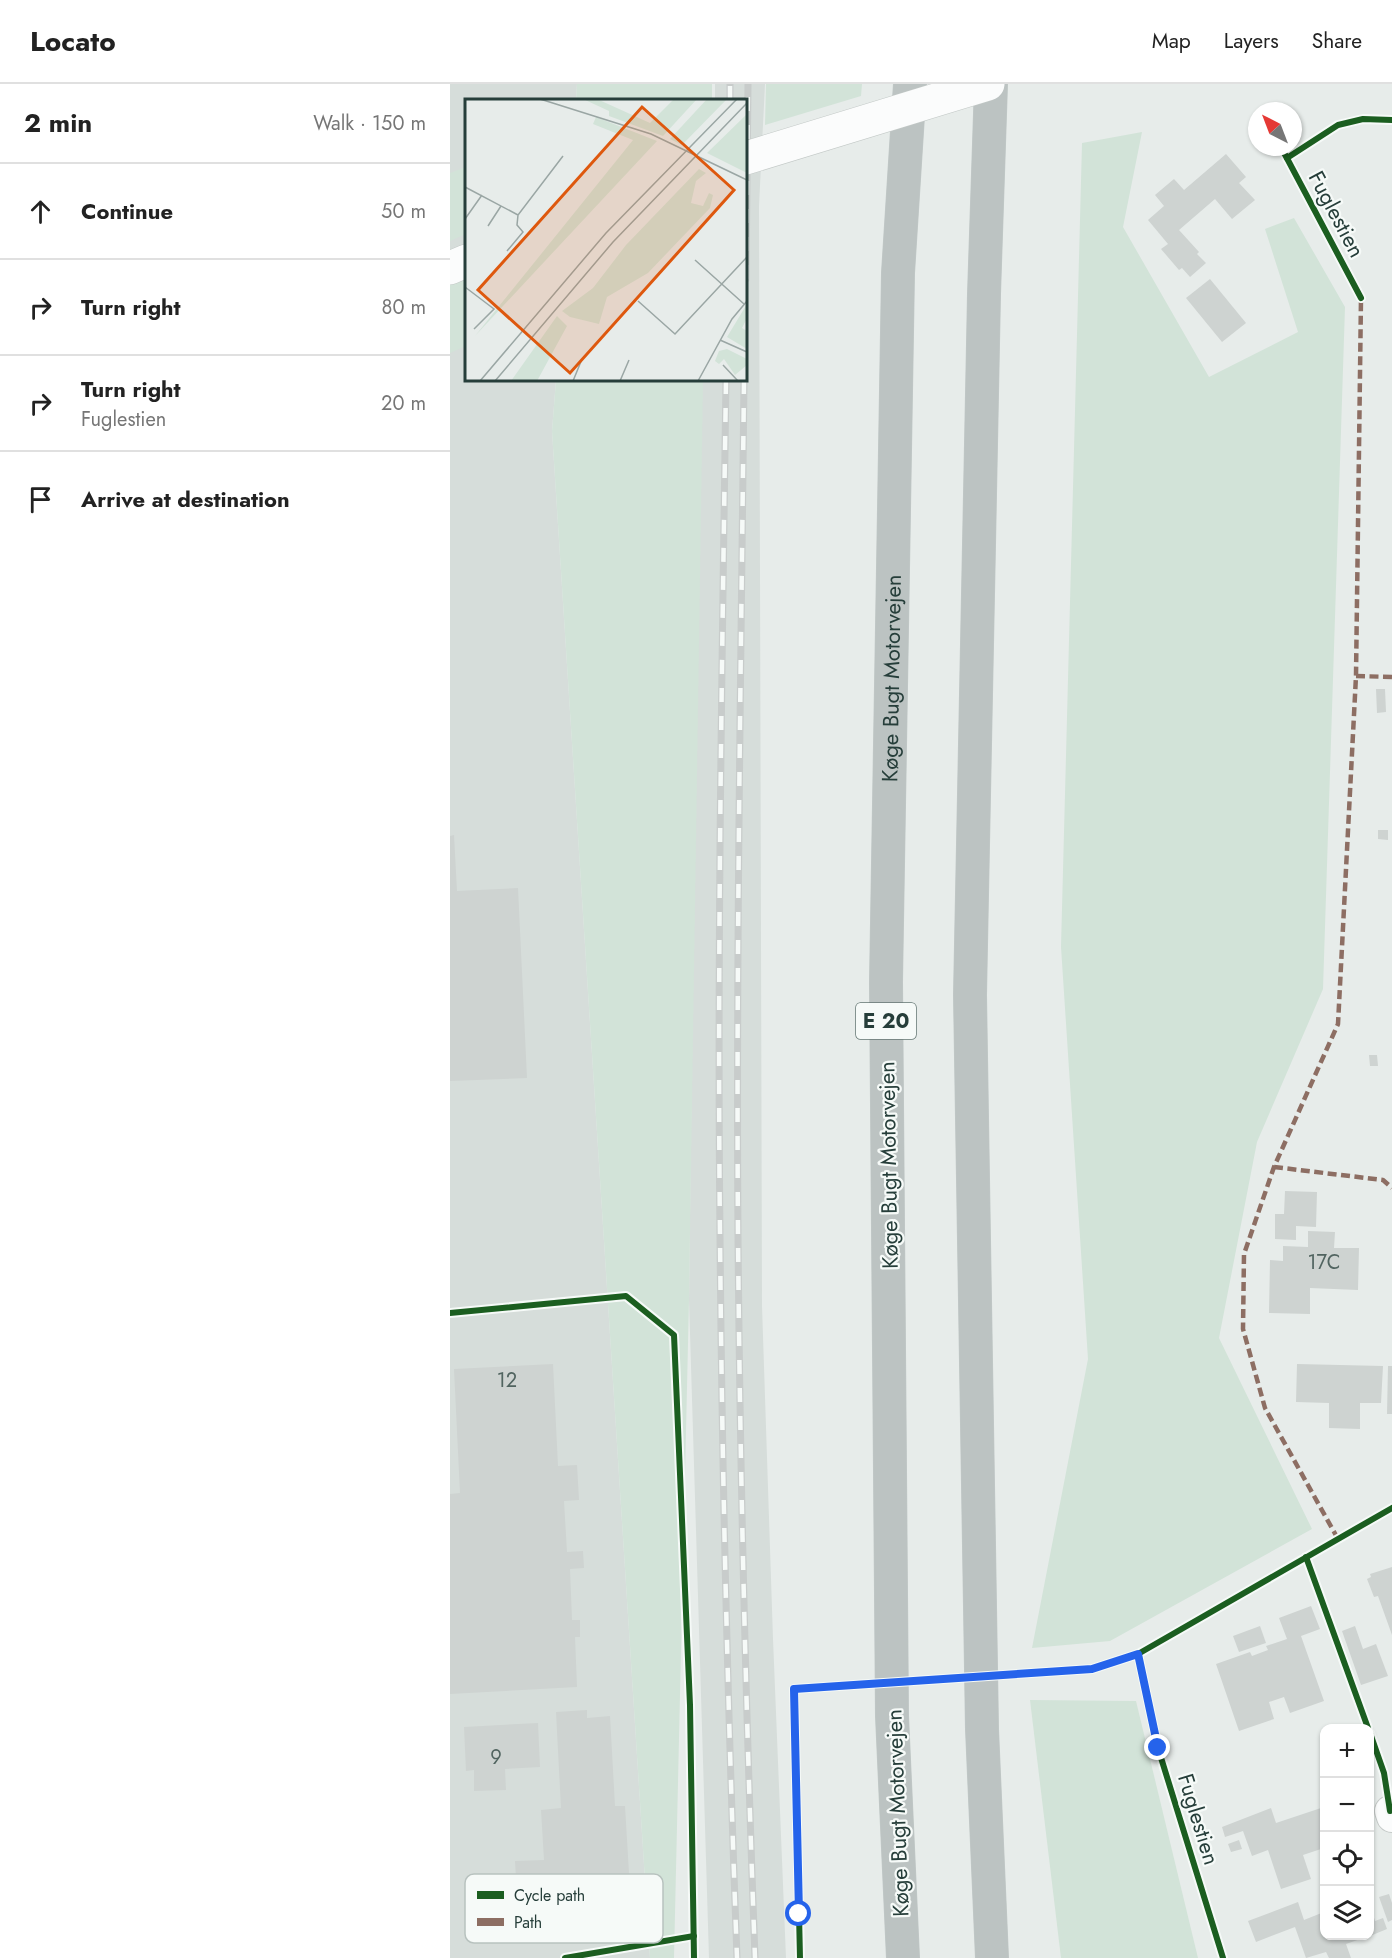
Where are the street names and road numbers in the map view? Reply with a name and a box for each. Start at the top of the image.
street label: Fuglestien [1301,165,1373,263]
street label: Køge Bugt Motorvejen [873,574,909,782]
road number: E 20 [856,1003,916,1039]
street label: Køge Bugt Motorvejen [870,1061,906,1269]
street label: Køge Bugt Motorvejen [877,1709,917,1917]
street label: Fuglestien [1170,1769,1228,1869]

